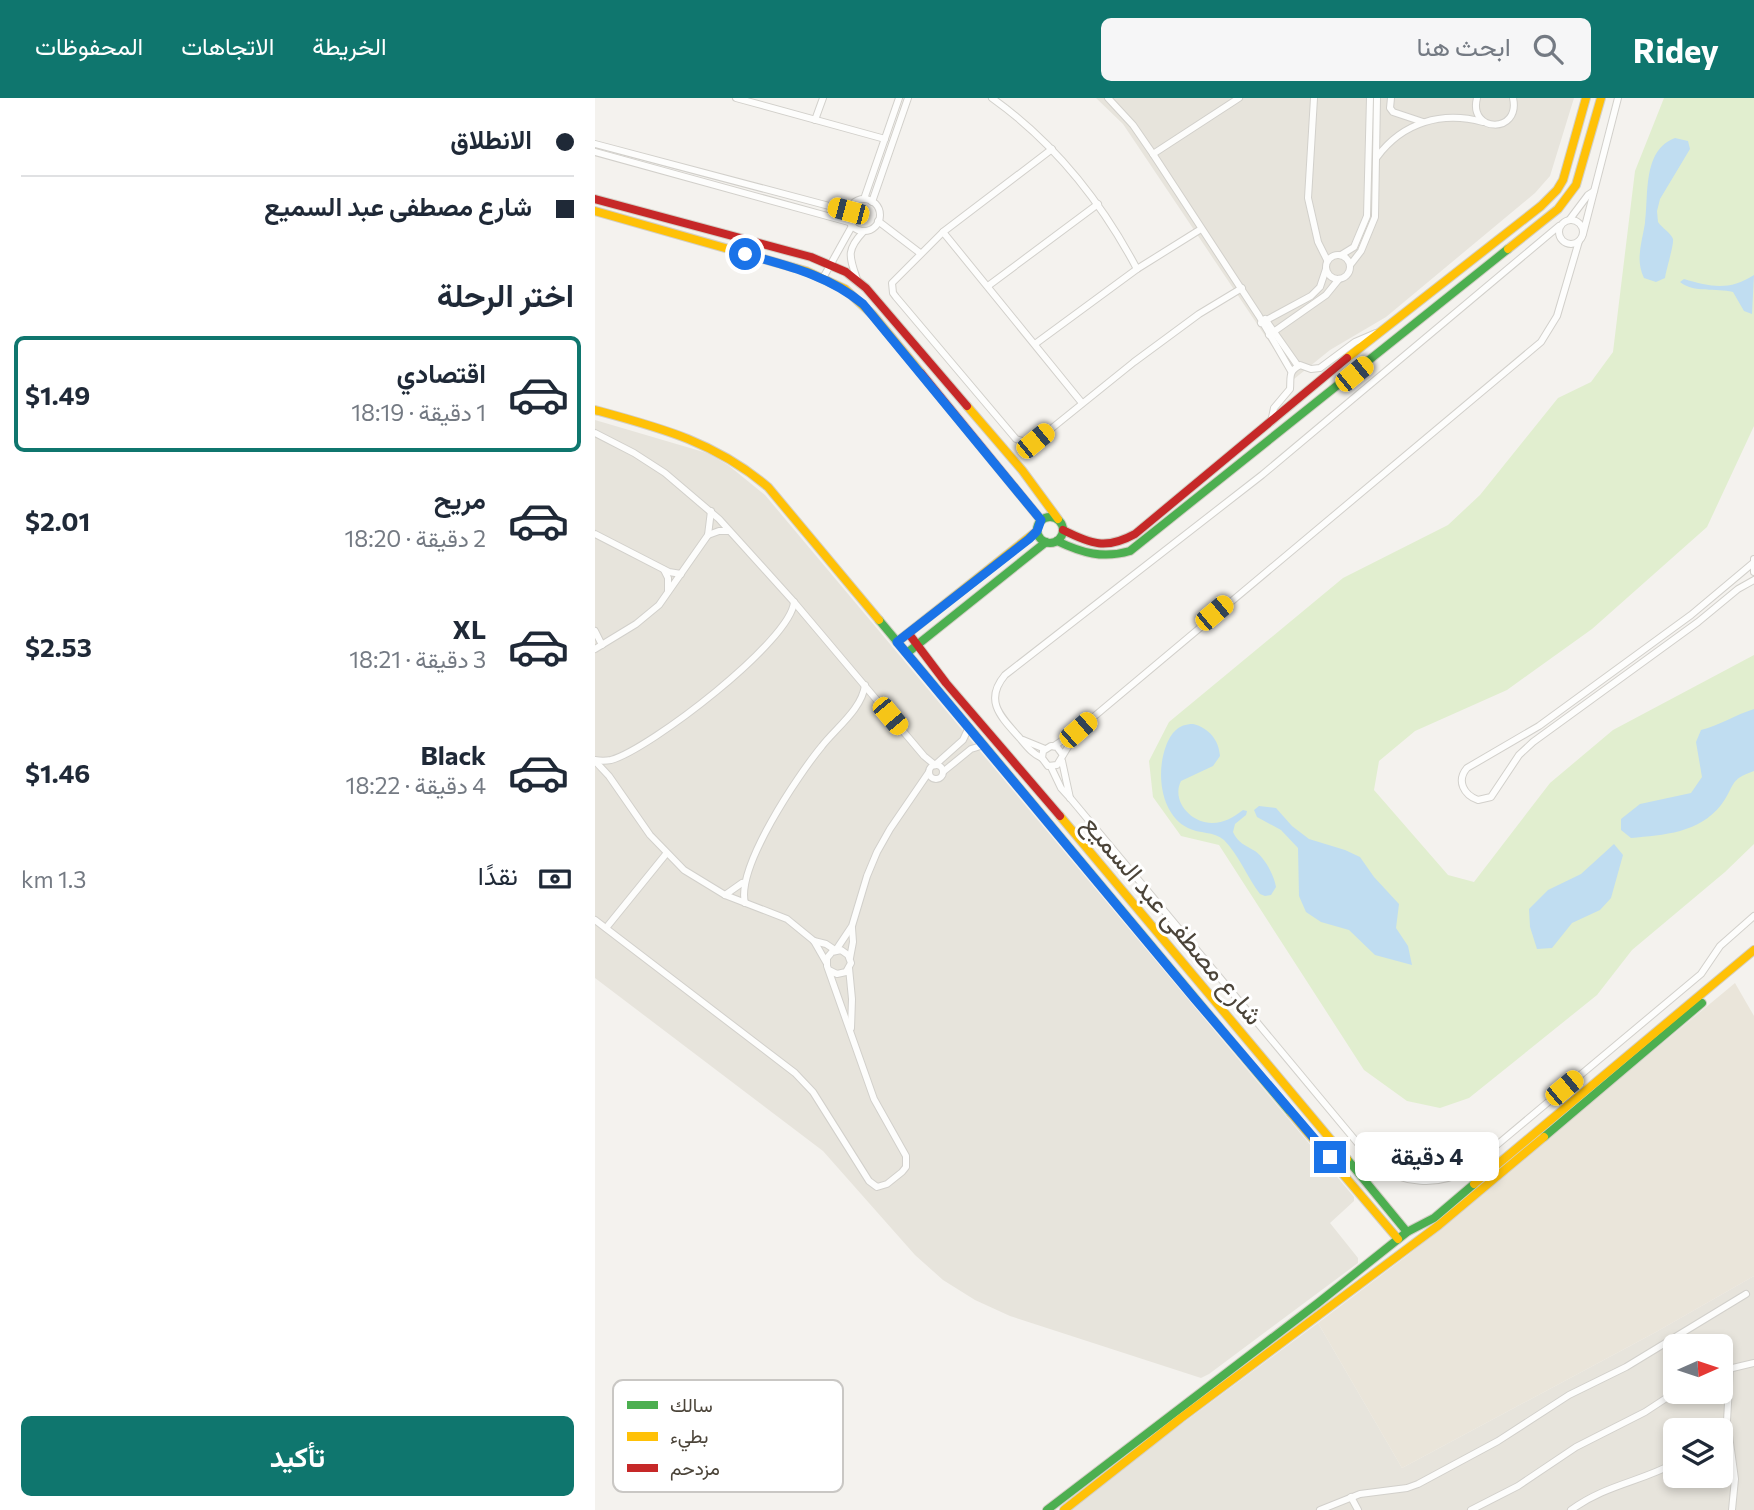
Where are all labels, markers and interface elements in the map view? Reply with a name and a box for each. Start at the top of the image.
search box [1101,18,1591,81]
text: Ridey [1633,29,1719,70]
text: ابحث هنا [1417,30,1511,61]
icon: search [1529,30,1567,68]
text: المحفوظات [35,31,143,60]
text: الاتجاهات [181,31,274,60]
text: الخريطة [312,31,387,60]
text: الانطلاق [450,123,532,154]
text: شارع مصطفى عبد السميع [264,190,532,221]
car [825,195,872,227]
route start [729,238,761,270]
text: اختر الرحلة [437,274,574,314]
car [1332,353,1377,395]
text: اقتصادي [397,357,486,388]
icon: car [507,363,570,426]
text: $1.49 [25,379,90,410]
text: 1 دقيقة · 18:19 [351,398,486,426]
car [1013,420,1058,462]
text: مريح [434,483,486,514]
icon: car [507,489,570,552]
text: $2.01 [25,505,90,536]
text: 2 دقيقة · 18:20 [344,524,486,552]
car [1192,591,1237,635]
text: XL [452,613,486,644]
icon: car [507,615,570,678]
text: $2.53 [25,631,92,662]
text: 3 دقيقة · 18:21 [349,645,486,673]
car [869,693,912,739]
car [1056,708,1101,752]
text: Black [420,739,486,770]
icon: car [507,741,570,804]
text: $1.46 [25,757,90,788]
text: 4 دقيقة · 18:22 [346,771,486,799]
street label: شارع مصطفى عبد السميع [1074,808,1271,1033]
text: نقدًا [478,859,518,890]
icon: cash [536,860,574,898]
text: 1.3 km [21,865,86,893]
car [1542,1066,1587,1110]
callout: 4 دقيقة [1355,1132,1498,1182]
route end [1314,1141,1346,1173]
text: 4 دقيقة [1391,1142,1463,1170]
north arrow [1663,1334,1733,1404]
map controls [1663,1334,1733,1488]
legend [613,1380,843,1492]
text: سالك [670,1393,713,1416]
button: تأكيد [21,1416,574,1496]
button: layers [1663,1418,1733,1488]
text: بطيء [670,1424,708,1452]
text: مزدحم [670,1456,720,1481]

